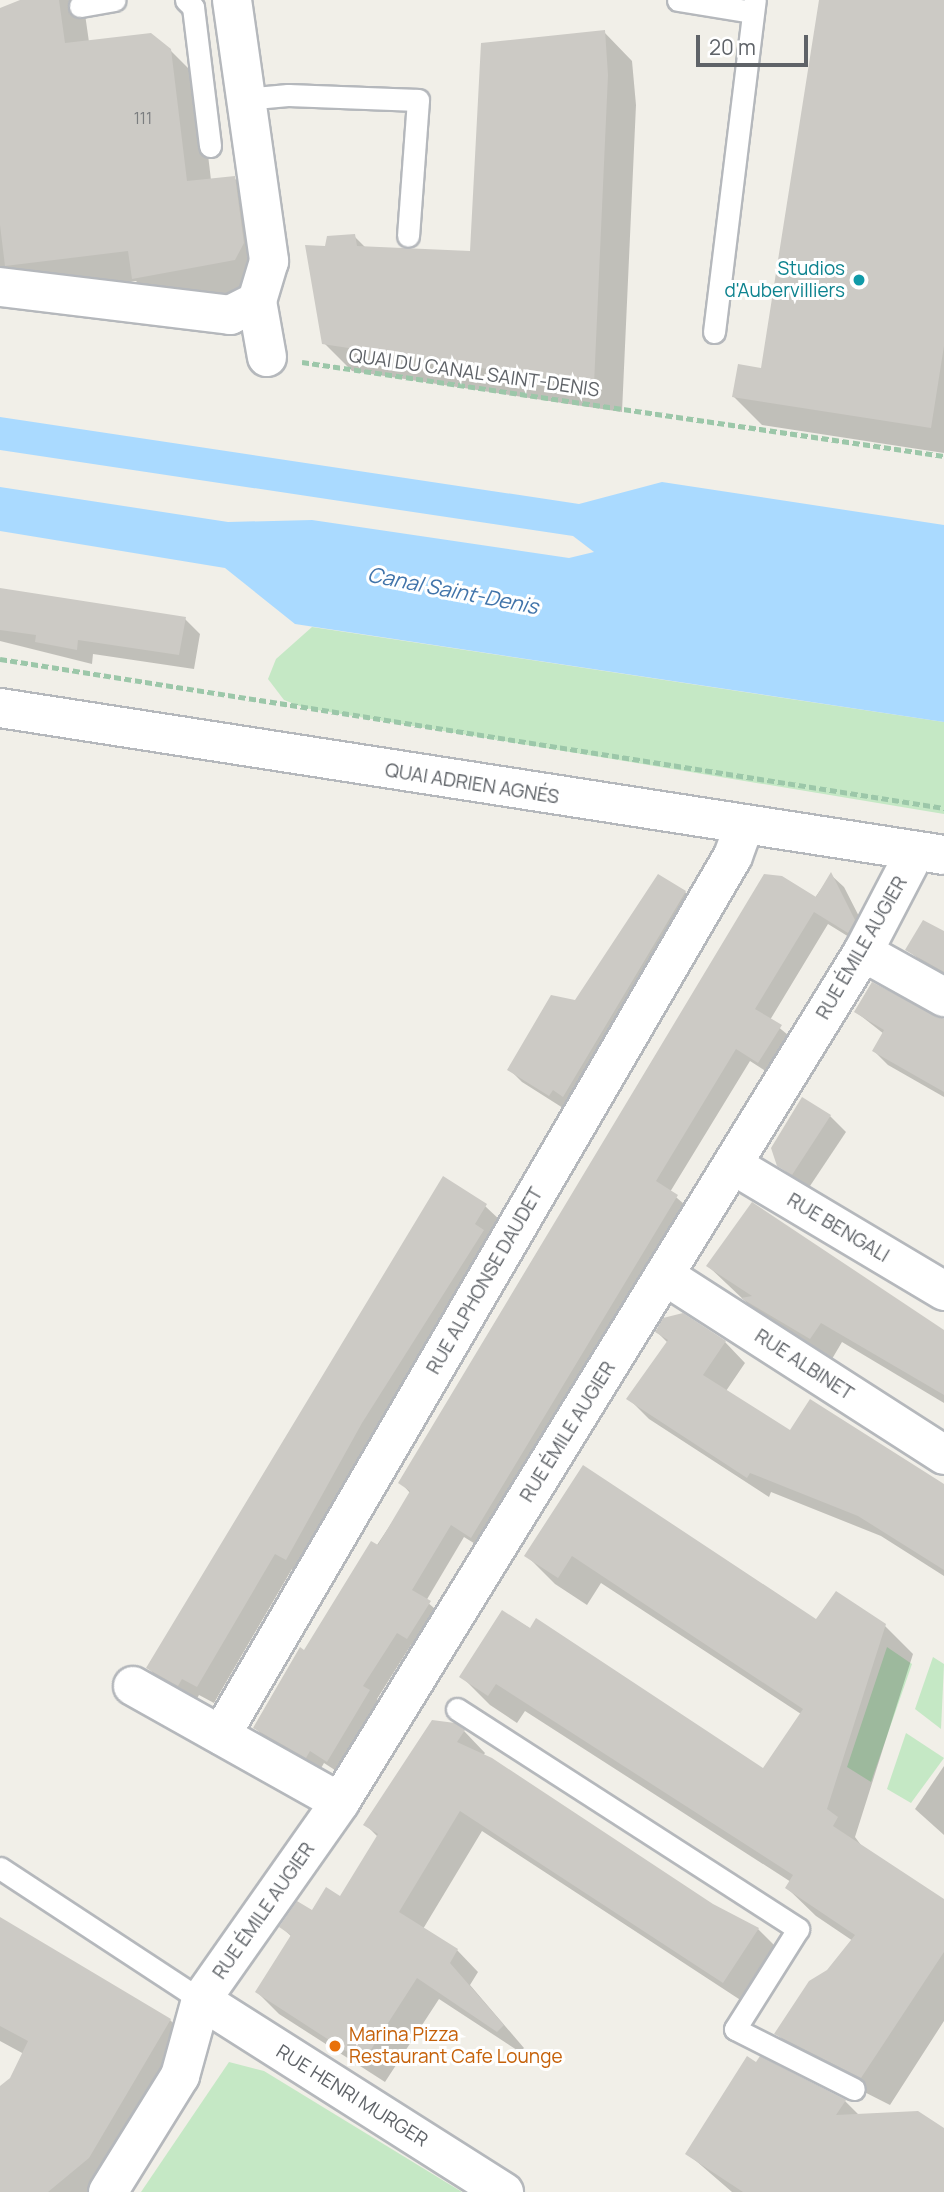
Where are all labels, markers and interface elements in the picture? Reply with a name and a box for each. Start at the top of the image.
scale bar [699,21,811,65]
text: 20 m [709,33,756,61]
house number: 111 [134,108,152,128]
place label: Studios d'Aubervilliers [724,258,845,302]
marker: Studios d'Aubervilliers [851,272,867,288]
street label: QUAI DU CANAL SAINT-DENIS [347,344,601,402]
water label: Canal Saint-Denis [365,561,541,619]
street label: QUAI ADRIEN AGNÉS [383,759,561,809]
street label: RUE ÉMILE AUGIER [812,873,912,1023]
street label: RUE ALPHONSE DAUDET [422,1184,548,1378]
street label: RUE BENGALI [783,1189,893,1267]
street label: RUE ALBINET [750,1325,858,1405]
street label: RUE ÉMILE AUGIER [516,1358,620,1506]
street label: RUE ÉMILE AUGIER [208,1838,320,1984]
place label: Marina Pizza Restaurant Cafe Lounge [349,2024,563,2068]
marker: Marina Pizza Restaurant Cafe Lounge [327,2038,343,2054]
street label: RUE HENRI MURGER [272,2040,432,2152]

